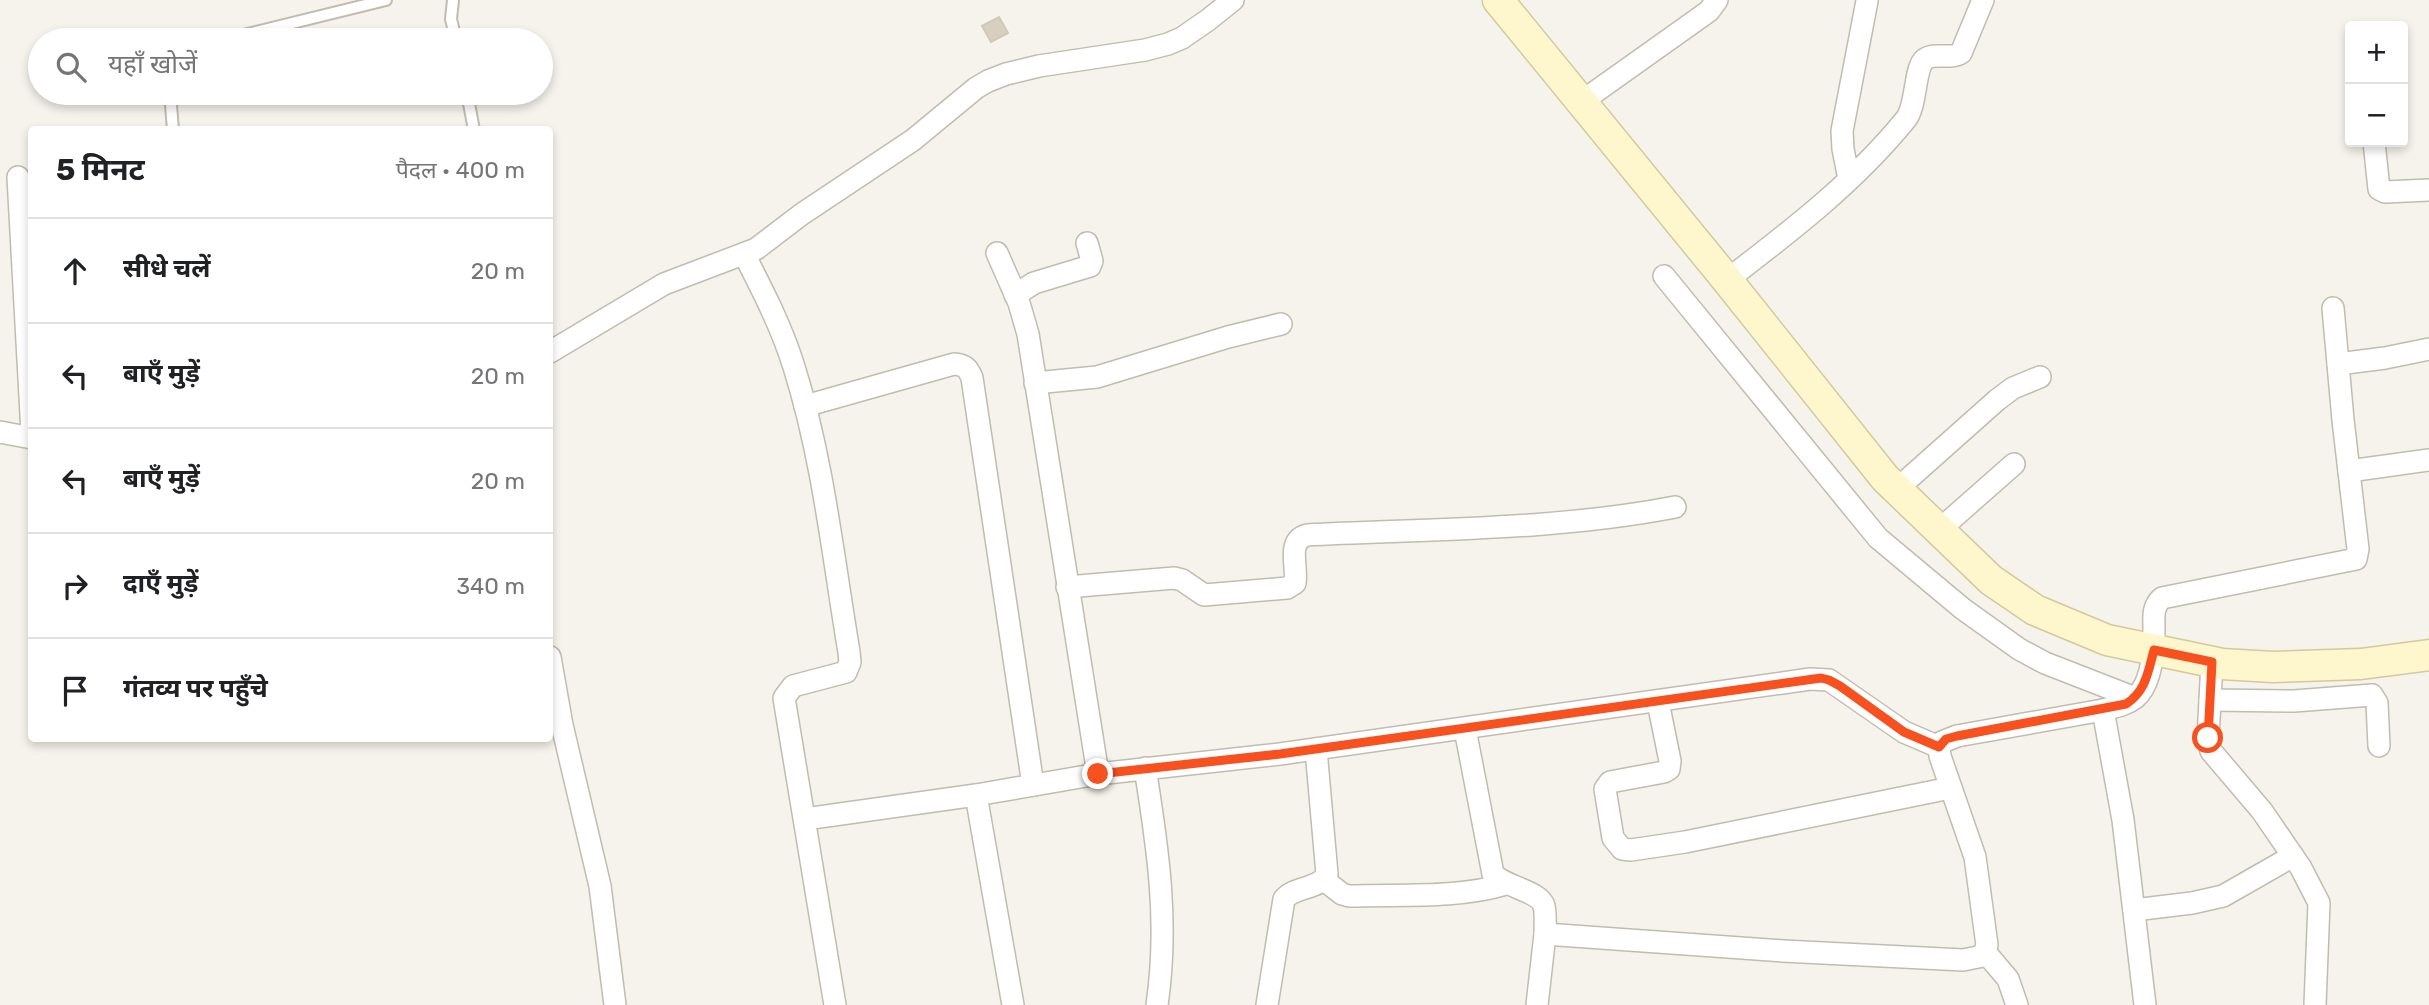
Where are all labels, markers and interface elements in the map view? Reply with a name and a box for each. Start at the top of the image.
map controls [2345,21,2408,147]
button: + [2345,21,2408,84]
search box [28,28,553,105]
icon: search [52,48,90,86]
text: यहाँ खोजें [108,49,197,80]
button: − [2345,84,2408,147]
text: 5 मिनट [56,152,145,188]
text: पैदल · 400 m [396,156,525,184]
icon: ahead [56,252,94,290]
text: सीधे चलें [123,253,211,284]
text: 20 m [471,257,525,285]
icon: left [56,357,94,395]
text: बाएँ मुड़ें [123,358,200,389]
text: 20 m [471,362,525,390]
icon: left [56,462,94,500]
text: बाएँ मुड़ें [123,463,200,494]
text: 20 m [471,467,525,495]
icon: right [56,567,94,605]
text: दाएँ मुड़ें [123,568,198,599]
text: 340 m [456,572,525,600]
icon: arrive [56,672,94,710]
text: गंतव्य पर पहुँचे [123,673,268,704]
route start [2192,722,2223,753]
route end [1082,758,1113,789]

